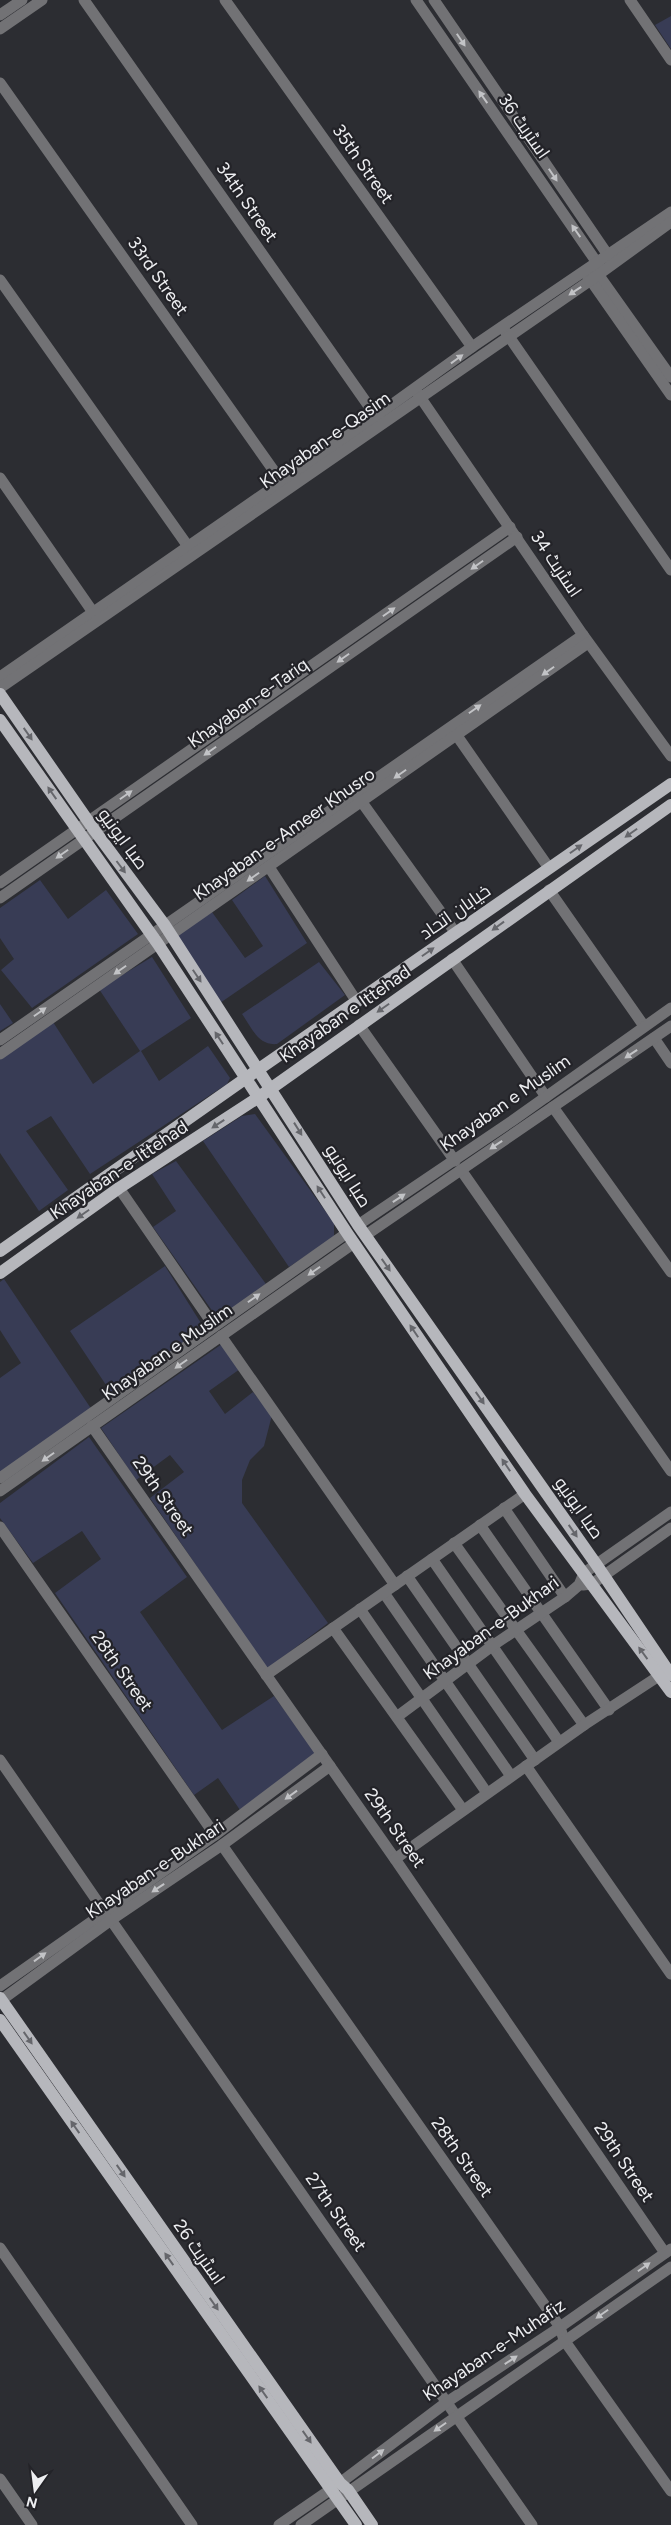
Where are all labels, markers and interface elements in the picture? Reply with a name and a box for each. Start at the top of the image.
one-way arrow [456,33,466,47]
street label: اسٹریٹ 36 [494,89,554,163]
one-way arrow [478,90,488,104]
street label: 35th Street [328,120,398,208]
street label: 34th Street [211,158,283,246]
one-way arrow [548,168,558,181]
one-way arrow [571,224,581,238]
street label: 33rd Street [123,232,193,320]
one-way arrow [568,286,581,296]
one-way arrow [450,354,464,364]
street label: Khayaban-e-Qasim [256,387,394,493]
street label: اسٹریٹ 34 [526,527,586,601]
one-way arrow [470,560,484,570]
one-way arrow [382,607,395,617]
street label: Khayaban-e-Tariq [184,653,312,753]
one-way arrow [337,653,350,663]
one-way arrow [541,666,555,676]
one-way arrow [468,705,482,714]
one-way arrow [23,727,33,741]
one-way arrow [203,746,217,756]
street label: Khayaban-e-Ameer Khusro [189,763,379,905]
one-way arrow [394,769,407,779]
one-way arrow [47,786,57,800]
one-way arrow [119,790,133,800]
street label: صبا ایونیو [93,804,153,874]
one-way arrow [624,828,638,838]
one-way arrow [569,844,583,854]
one-way arrow [56,849,69,859]
one-way arrow [116,860,127,873]
one-way arrow [247,872,260,882]
street label: خیابان اتحاد [415,880,495,944]
one-way arrow [491,921,505,931]
one-way arrow [421,946,434,957]
street label: Khayaban e Ittehad [275,961,415,1067]
one-way arrow [113,966,127,975]
one-way arrow [192,970,202,983]
one-way arrow [377,1002,390,1013]
one-way arrow [33,1007,47,1017]
one-way arrow [214,1031,224,1044]
one-way arrow [624,1049,638,1059]
street label: Khayaban e Muslim [436,1050,574,1156]
street label: Khayaban-e-Ittehad [46,1116,192,1224]
one-way arrow [211,1119,224,1129]
one-way arrow [293,1122,302,1135]
street label: صبا ایونیو [320,1140,376,1212]
one-way arrow [490,1140,503,1150]
one-way arrow [316,1185,325,1199]
one-way arrow [392,1193,406,1203]
one-way arrow [76,1209,90,1219]
one-way arrow [381,1258,391,1271]
one-way arrow [308,1266,321,1276]
one-way arrow [247,1293,261,1303]
street label: Khayaban e Muslim [98,1299,236,1405]
one-way arrow [409,1324,419,1337]
one-way arrow [174,1359,188,1369]
one-way arrow [475,1391,485,1405]
one-way arrow [41,1452,55,1462]
street label: 29th Street [128,1452,198,1540]
one-way arrow [501,1458,510,1472]
street label: صبا ایونیو [550,1473,608,1543]
one-way arrow [568,1524,578,1538]
street label: Khayaban-e-Bukhari [419,1571,563,1685]
street label: 28th Street [86,1627,158,1715]
one-way arrow [637,1647,648,1660]
street label: 29th Street [360,1784,430,1872]
one-way arrow [284,1790,298,1800]
street label: Khayaban-e-Bukhari [82,1814,228,1924]
one-way arrow [151,1883,165,1893]
one-way arrow [33,1953,46,1963]
one-way arrow [23,2031,33,2045]
street label: 28th Street [426,2113,498,2201]
street label: 29th Street [589,2118,659,2206]
one-way arrow [70,2120,80,2134]
one-way arrow [116,2164,126,2178]
street label: 27th Street [301,2168,371,2256]
street label: اسٹریٹ 26 [169,2215,229,2289]
one-way arrow [164,2253,174,2266]
one-way arrow [638,2262,651,2272]
street label: Khayaban-e-Muhafiz [419,2294,570,2406]
one-way arrow [209,2297,219,2311]
one-way arrow [595,2309,609,2319]
one-way arrow [504,2355,517,2365]
one-way arrow [258,2385,268,2399]
one-way arrow [433,2422,447,2432]
one-way arrow [302,2431,312,2444]
one-way arrow [371,2449,385,2459]
north arrow [10,2465,60,2515]
text: N [25,2493,39,2512]

